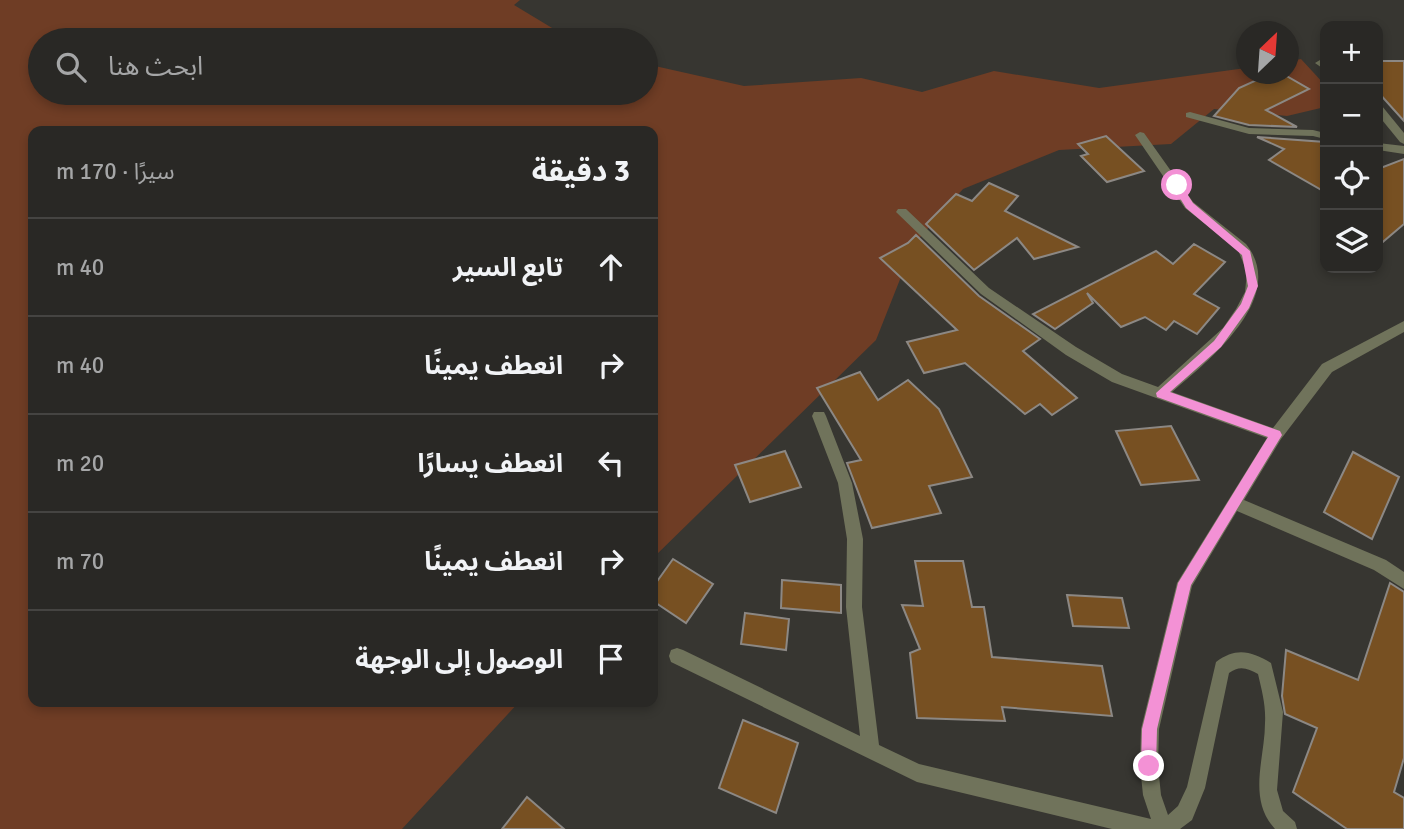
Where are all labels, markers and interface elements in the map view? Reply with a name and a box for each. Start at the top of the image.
north arrow [1236,21,1299,84]
map controls [1320,21,1383,273]
button: + [1320,21,1383,84]
search box [28,28,658,105]
icon: search [52,48,90,86]
text: ابحث هنا [108,51,203,83]
button: − [1320,84,1383,147]
button: locate [1320,147,1383,210]
text: 3 دقيقة [532,153,630,190]
text: سيرًا · 170 m [56,157,174,186]
route start [1161,169,1192,200]
button: layers [1320,210,1383,273]
icon: ahead [592,248,630,286]
text: تابع السير [453,252,563,284]
text: 40 m [56,253,104,282]
icon: right [592,346,630,384]
text: انعطف يمينًا [424,350,563,382]
text: 40 m [56,351,104,380]
icon: left [592,444,630,482]
text: انعطف يسارًا [418,448,563,480]
text: 20 m [56,449,104,478]
icon: right [592,542,630,580]
text: انعطف يمينًا [424,546,563,578]
text: 70 m [56,547,104,576]
icon: arrive [592,640,630,678]
text: الوصول إلى الوجهة [355,644,563,676]
route end [1133,750,1164,781]

